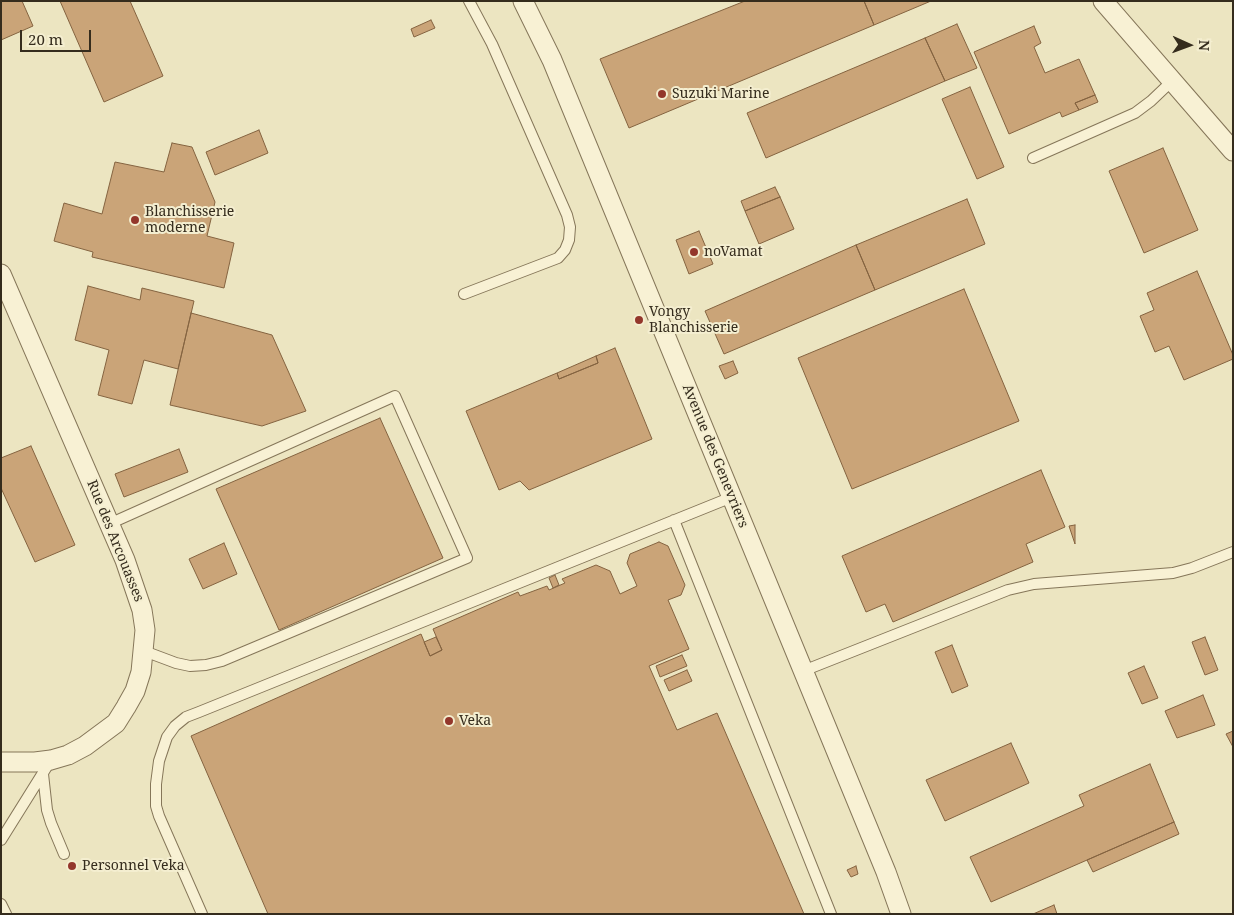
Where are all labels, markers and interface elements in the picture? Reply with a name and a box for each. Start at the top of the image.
scale bar [22,20,94,52]
north arrow [1164,20,1214,70]
text: 20 m [28,29,63,49]
text: N [1195,40,1214,51]
place label: Suzuki Marine [672,86,769,102]
marker: Suzuki Marine [656,88,668,100]
place label: Blanchisserie moderne [145,204,234,236]
marker: Blanchisserie moderne [129,214,141,226]
place label: noVamat [704,244,763,260]
marker: noVamat [688,246,700,258]
place label: Vongy Blanchisserie [649,304,738,336]
marker: Vongy Blanchisserie [633,314,645,326]
street label: Avenue des Genevriers [678,382,752,530]
street label: Rue des Arcouasses [83,478,147,604]
place label: Veka [459,713,491,729]
marker: Veka [443,715,455,727]
place label: Personnel Veka [82,858,185,874]
marker: Personnel Veka [66,860,78,872]

